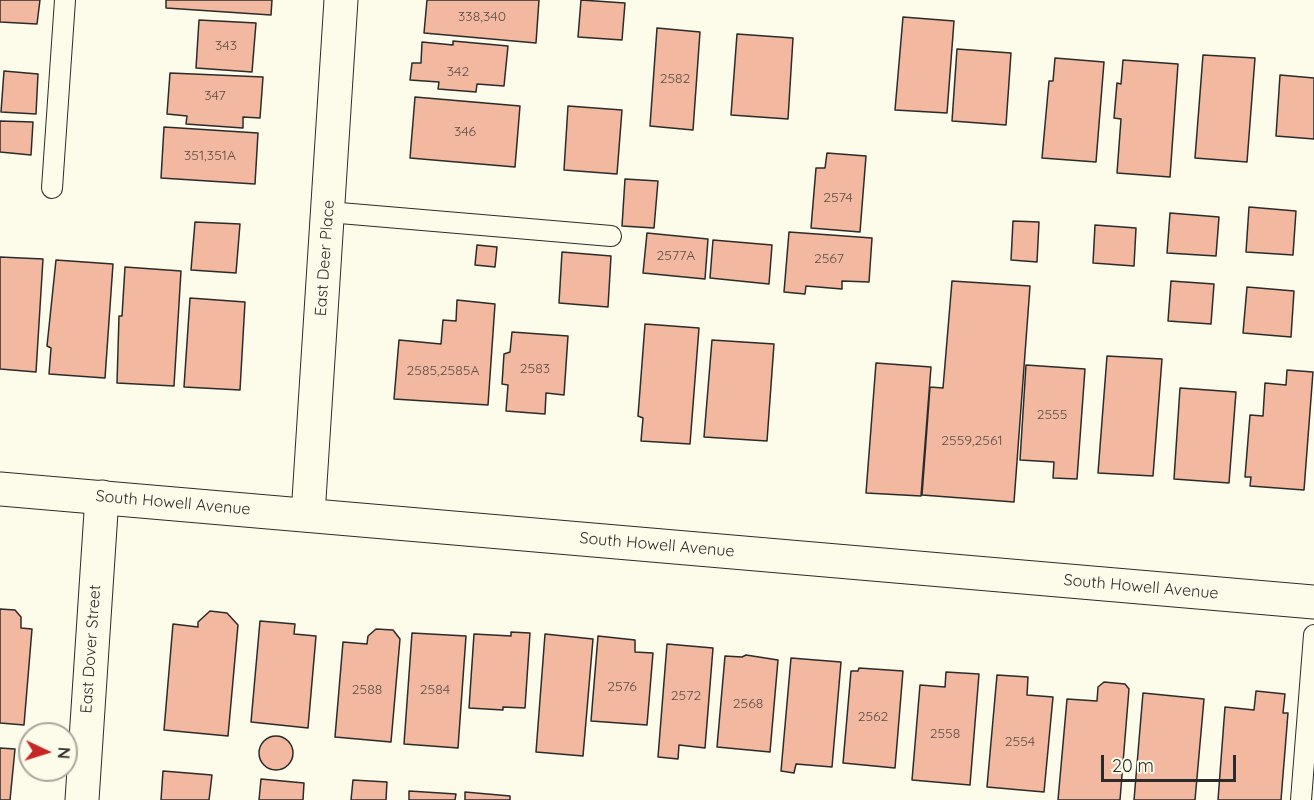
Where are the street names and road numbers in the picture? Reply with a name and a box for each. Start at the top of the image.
street label: East Deer Place [311,199,339,317]
street label: South Howell Avenue [95,487,251,519]
street label: South Howell Avenue [579,529,735,561]
street label: South Howell Avenue [1063,571,1219,603]
street label: East Dover Street [77,584,105,714]

